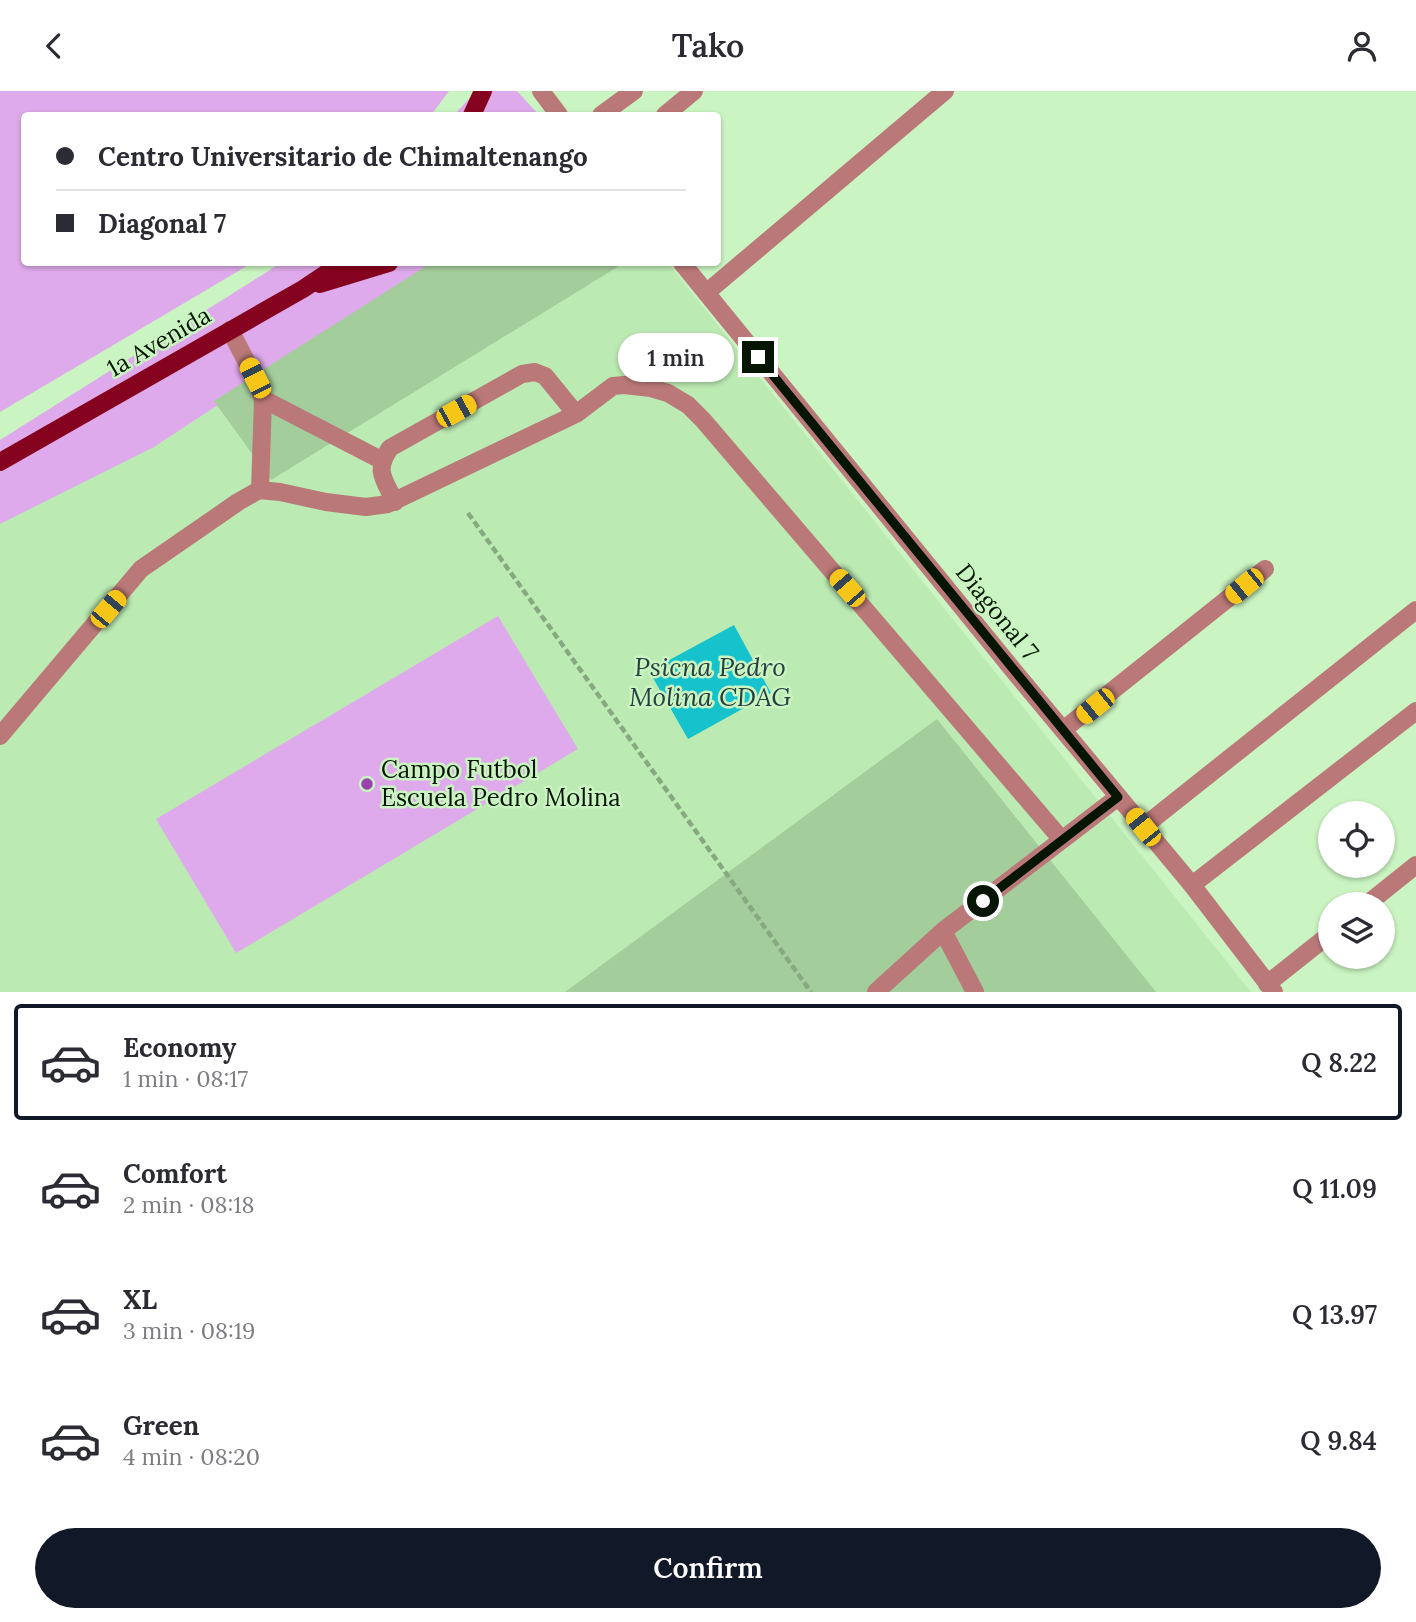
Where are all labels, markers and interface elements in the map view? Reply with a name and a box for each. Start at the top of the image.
text: Tako [672,25,744,66]
icon: back [35,27,73,65]
icon: person [1343,27,1381,65]
text: Centro Universitario de Chimaltenango [98,140,588,173]
text: Diagonal 7 [98,207,226,240]
street label: 1a Avenida [101,299,216,384]
callout: 1 min [618,333,734,381]
route end [742,341,774,373]
text: 1 min [647,343,705,372]
car [237,355,274,401]
car [433,392,480,430]
street label: Diagonal 7 [949,557,1046,666]
car [826,565,869,611]
car [1222,565,1267,607]
car [87,586,130,632]
water label: Psicna Pedro Molina CDAG [629,650,791,713]
car [1073,685,1118,727]
place label: Campo Futbol Escuela Pedro Molina [381,754,621,813]
marker: Campo Futbol Escuela Pedro Molina [359,776,375,792]
map controls [1318,801,1395,969]
button: locate [1318,801,1395,878]
car [1122,804,1165,850]
route start [967,885,999,917]
button: layers [1318,892,1395,969]
icon: car [39,1031,102,1094]
text: Economy [123,1031,236,1064]
text: Q 8.22 [1301,1046,1377,1079]
text: 1 min · 08:17 [123,1064,248,1093]
icon: car [39,1157,102,1220]
text: Comfort [123,1157,227,1190]
text: Q 11.09 [1292,1172,1377,1205]
text: 2 min · 08:18 [123,1190,255,1219]
icon: car [39,1283,102,1346]
text: XL [123,1283,157,1316]
text: Q 13.97 [1292,1298,1377,1331]
text: 3 min · 08:19 [123,1316,255,1345]
icon: car [39,1409,102,1472]
text: Green [123,1409,199,1442]
text: Q 9.84 [1300,1424,1377,1457]
text: 4 min · 08:20 [123,1442,260,1471]
button: Confirm [35,1528,1381,1608]

